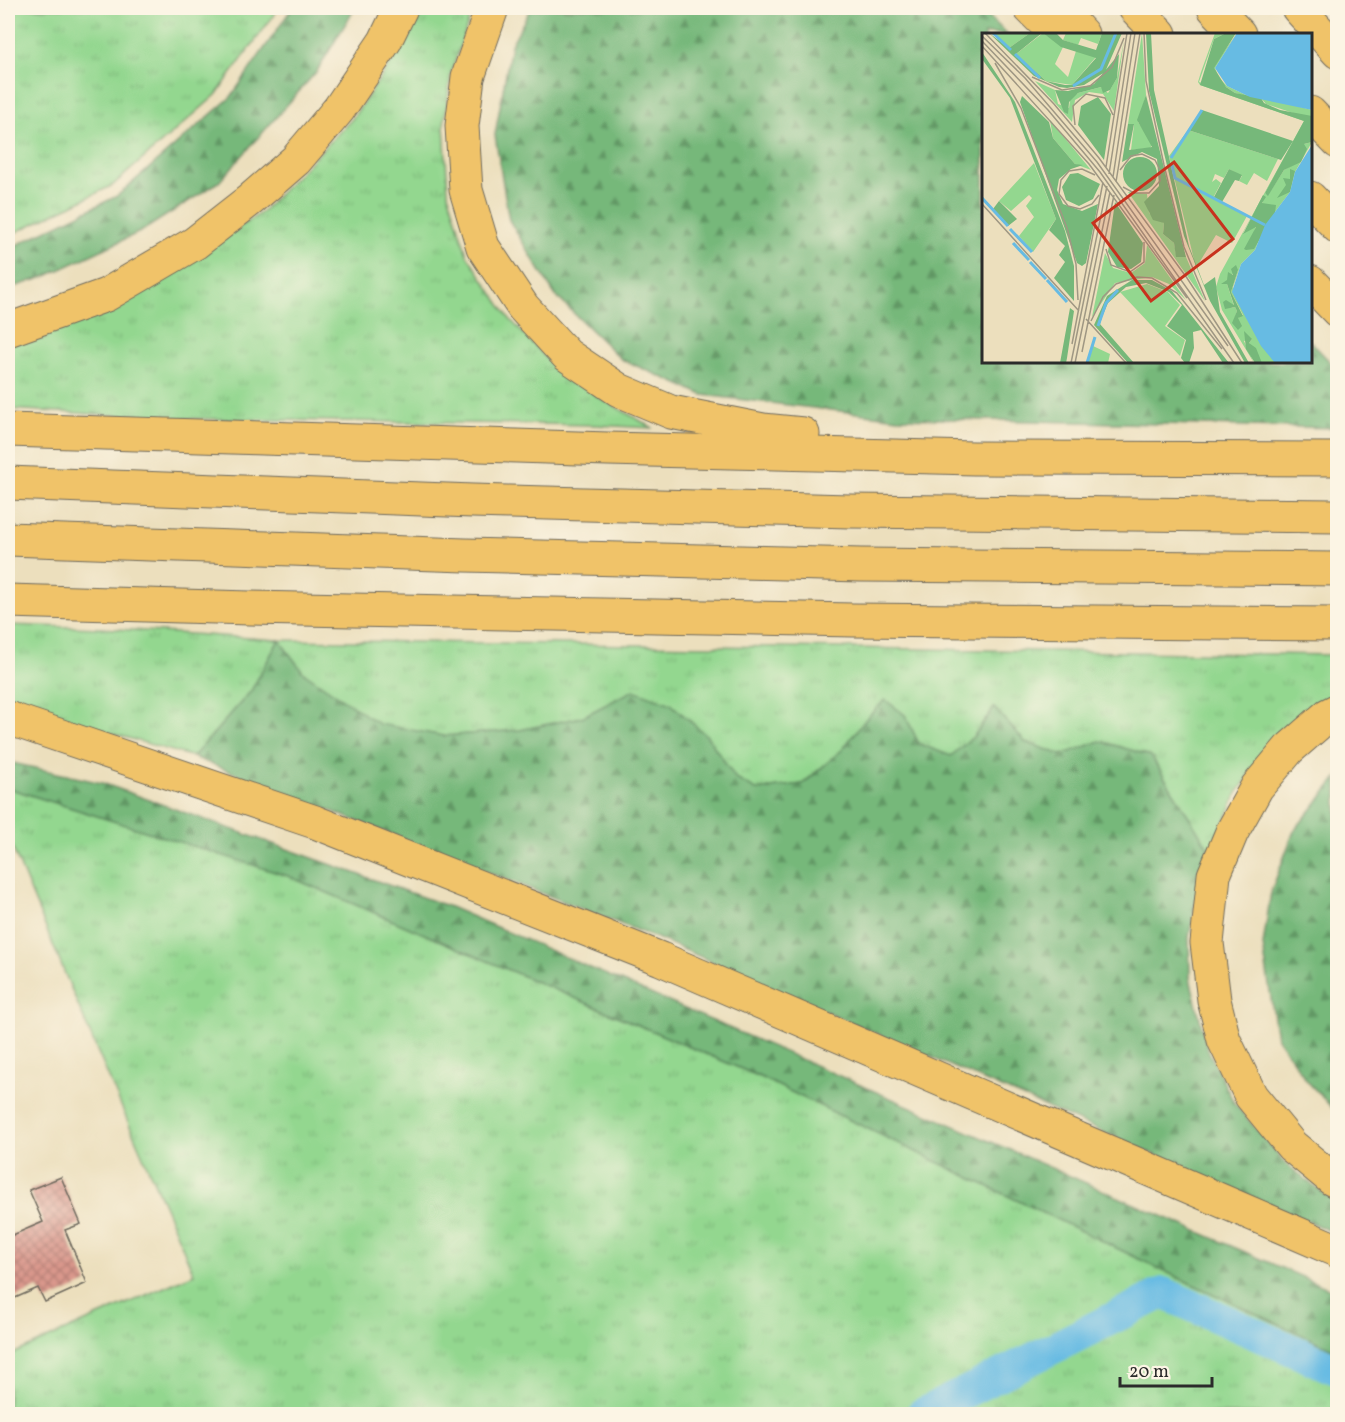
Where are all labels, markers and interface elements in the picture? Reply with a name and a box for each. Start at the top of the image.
inset map [982,33,1312,363]
scale bar [1120,1350,1212,1388]
text: 20 m [1129,1360,1169,1385]

